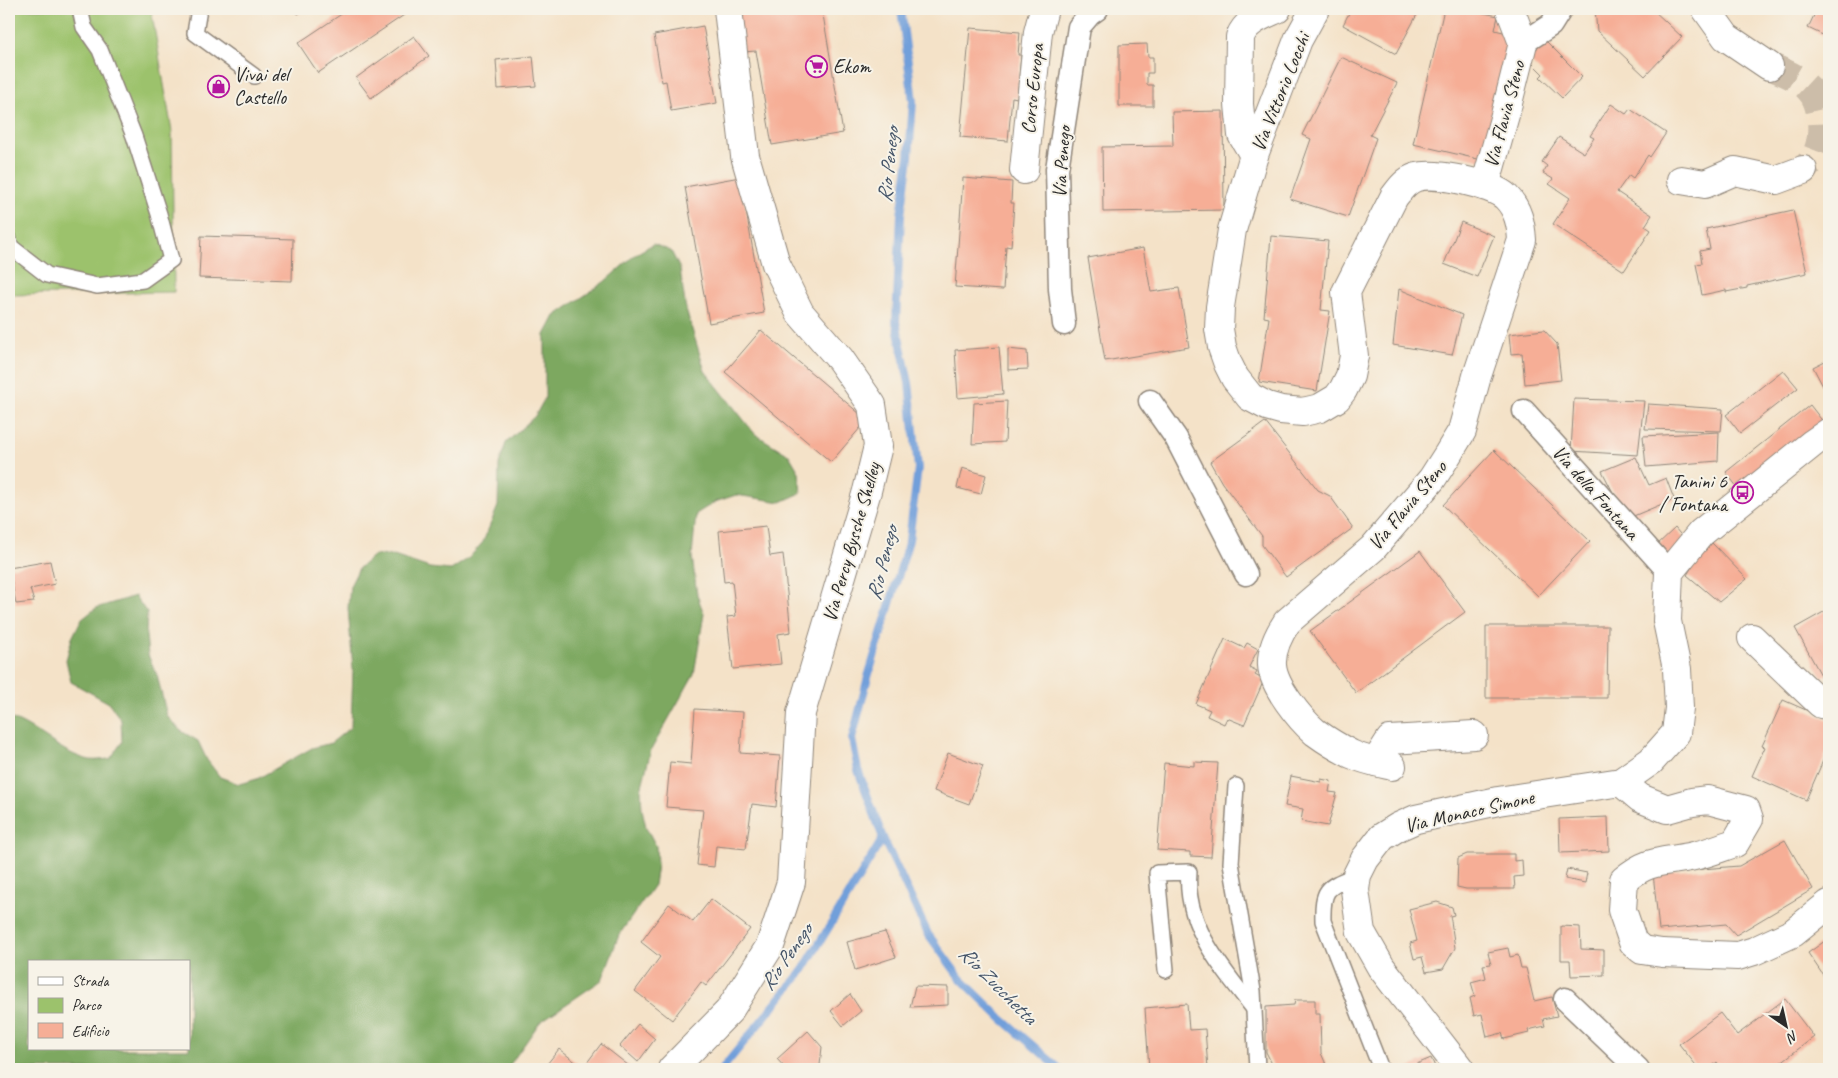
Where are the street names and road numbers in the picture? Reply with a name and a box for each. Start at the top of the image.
street label: Via Vittorio Locchi [1245,27,1316,155]
street label: Corso Europa [1015,41,1050,135]
street label: Via Flavia Steno [1478,57,1531,170]
street label: Via Penego [1047,124,1077,199]
street label: Via della Fontana [1547,440,1645,546]
street label: Via Flavia Steno [1363,455,1453,555]
street label: Via Percy Bysshe Shelley [817,458,886,625]
street label: Via Monaco Simone [1402,784,1538,838]

